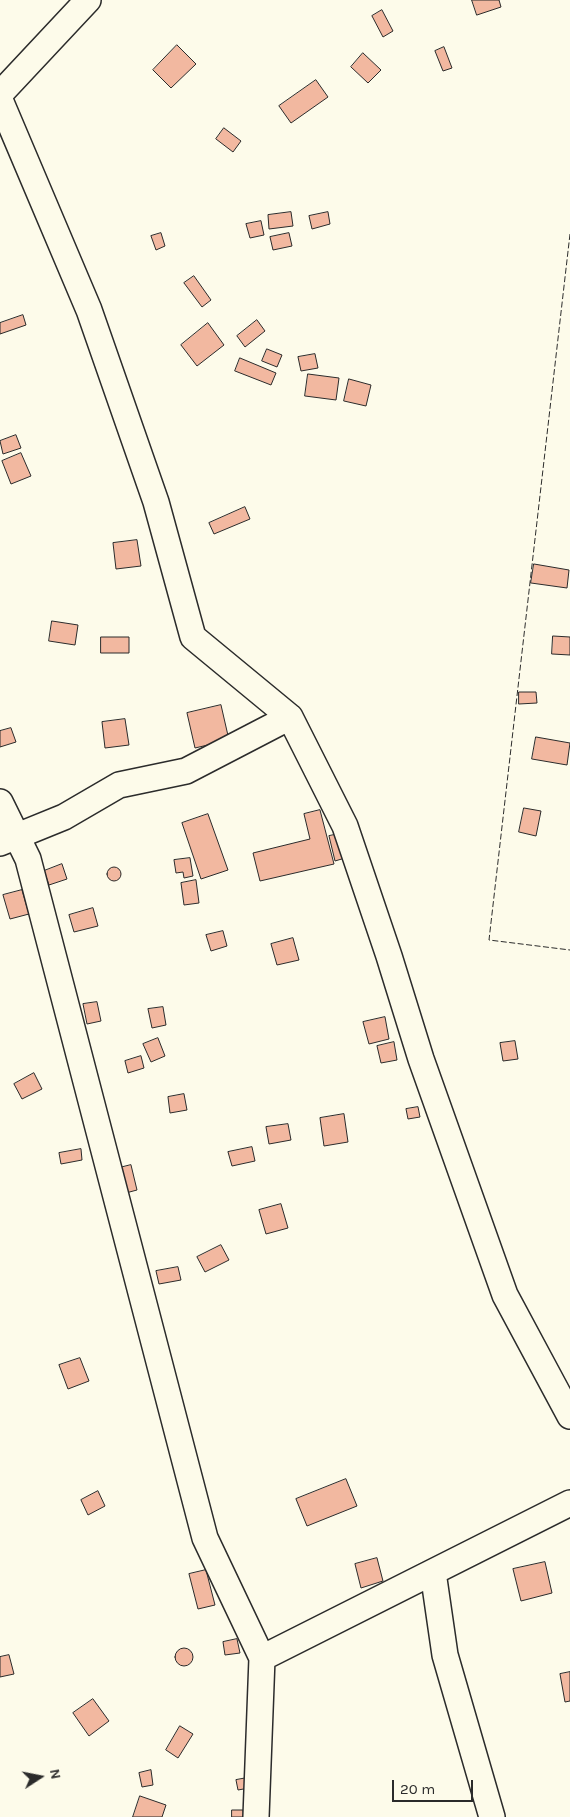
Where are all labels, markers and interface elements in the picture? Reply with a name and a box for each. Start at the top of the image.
north arrow [15,1752,65,1802]
text: N [46,1767,65,1781]
scale bar [395,1770,476,1802]
text: 20 m [400,1780,435,1798]

